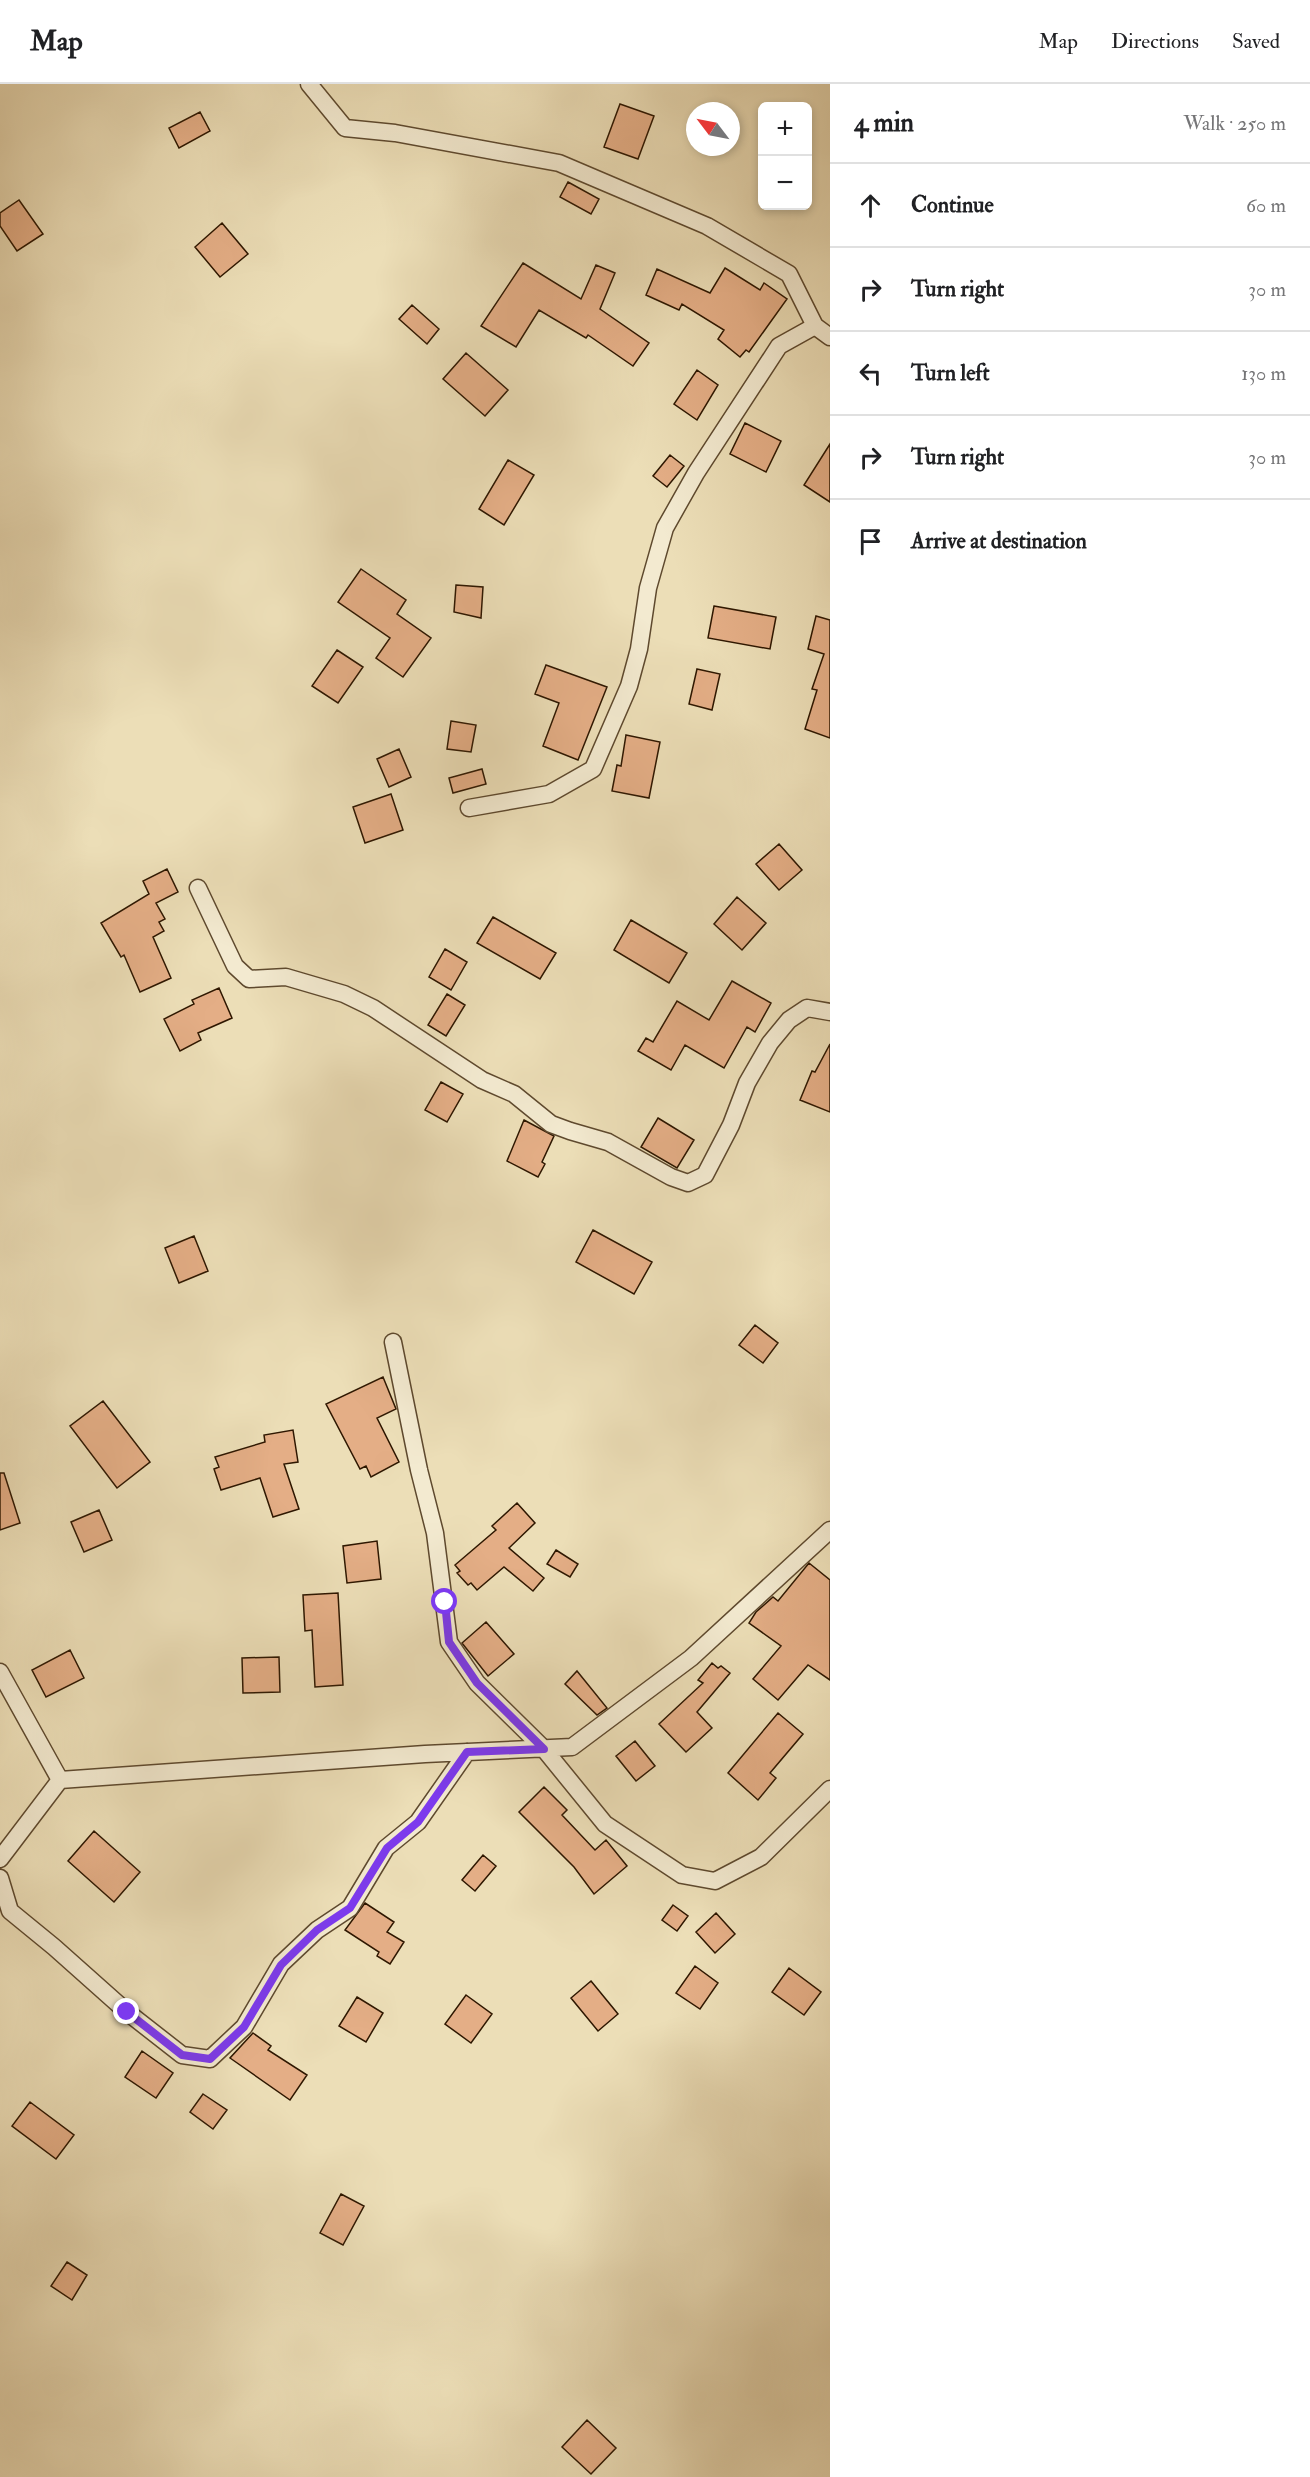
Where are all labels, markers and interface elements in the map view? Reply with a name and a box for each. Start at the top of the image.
text: Map [30,24,83,59]
text: Map [1038,28,1078,55]
text: Directions [1111,28,1199,55]
text: Saved [1232,28,1280,55]
north arrow [686,102,740,156]
map controls [758,102,812,210]
button: + [758,102,812,156]
text: 4 min [854,107,914,139]
text: Walk · 250 m [1183,111,1286,136]
button: − [758,156,812,210]
icon: ahead [854,189,887,222]
text: Continue [911,191,994,219]
text: 60 m [1246,193,1286,218]
icon: right [854,273,887,306]
text: Turn right [911,275,1004,303]
text: 30 m [1248,277,1286,302]
icon: left [854,357,887,390]
text: Turn left [911,359,990,387]
text: 130 m [1241,361,1286,386]
icon: right [854,441,887,474]
text: Turn right [911,443,1004,471]
text: 30 m [1248,445,1286,470]
icon: arrive [854,525,887,558]
text: Arrive at destination [911,527,1087,555]
route start [431,1588,457,1614]
route end [113,1998,139,2024]

